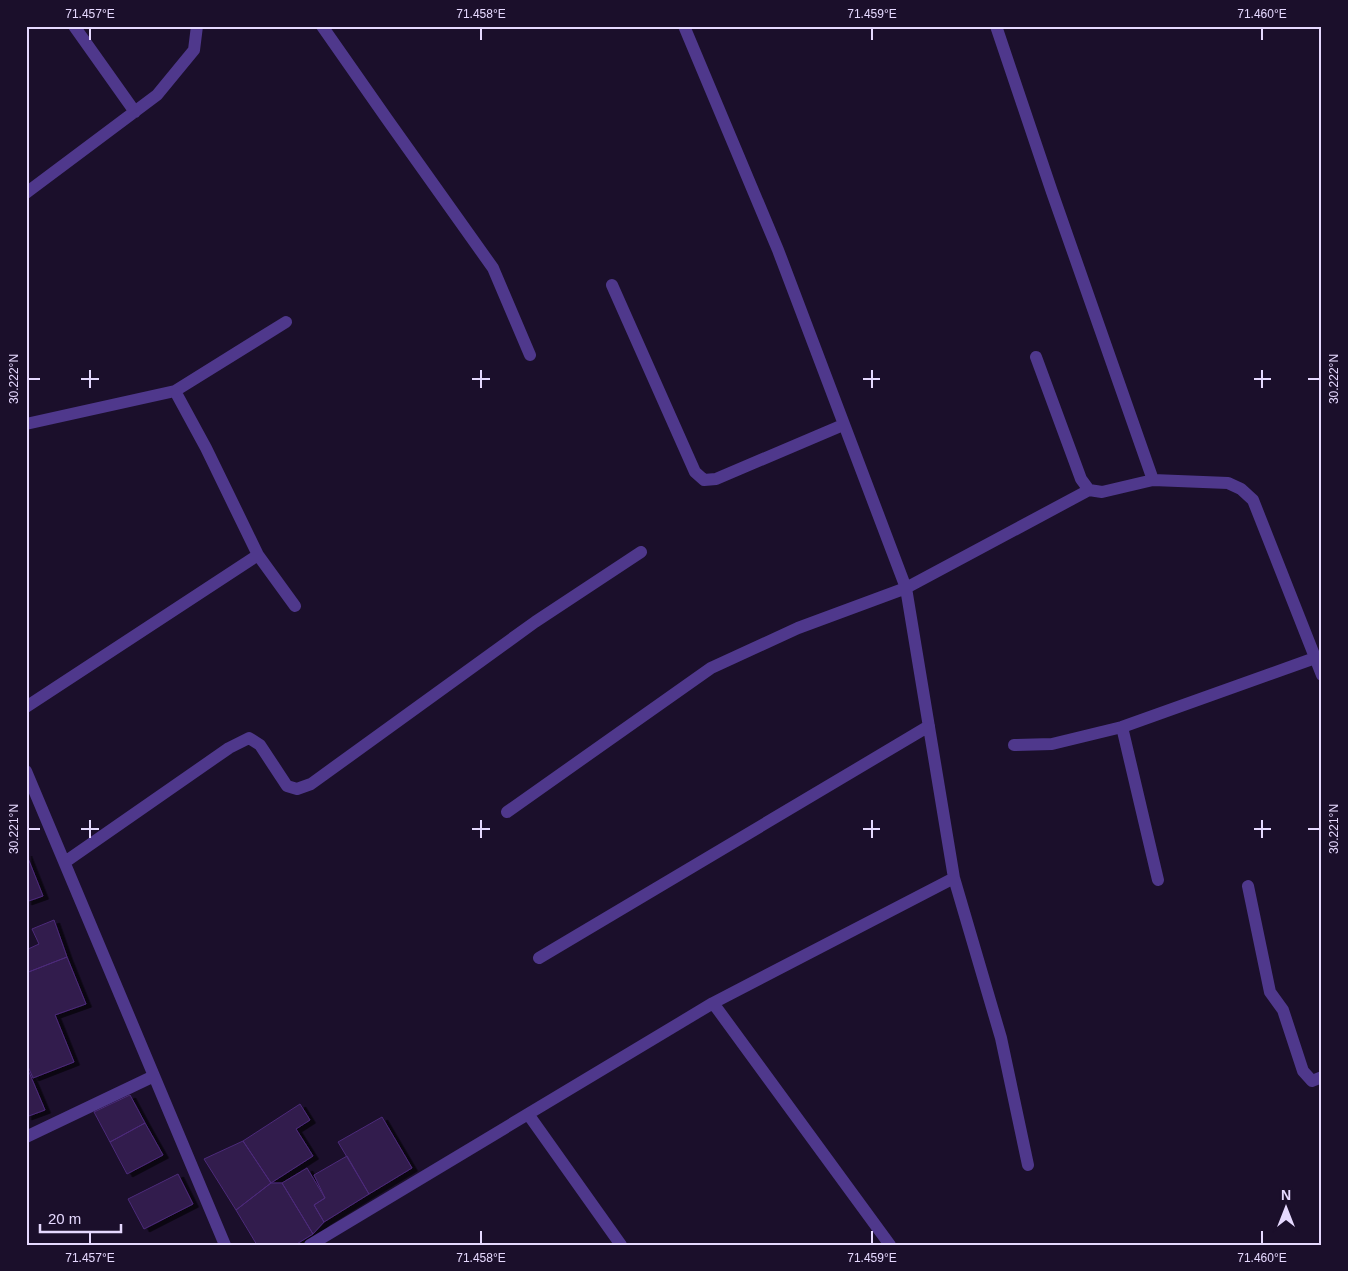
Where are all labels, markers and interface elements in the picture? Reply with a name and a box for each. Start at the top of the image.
text: 71.457°E [65,7,115,21]
text: 71.458°E [456,7,506,21]
text: 71.459°E [847,7,897,21]
text: 71.460°E [1237,7,1287,21]
text: 30.222°N [7,354,21,404]
text: 30.222°N [1327,354,1341,404]
text: 30.221°N [7,804,21,854]
text: 30.221°N [1327,804,1341,854]
north arrow [1260,1184,1310,1234]
text: N [1281,1187,1291,1203]
scale bar [40,1201,121,1233]
text: 20 m [48,1210,81,1227]
text: 71.457°E [65,1251,115,1265]
text: 71.458°E [456,1251,506,1265]
text: 71.459°E [847,1251,897,1265]
text: 71.460°E [1237,1251,1287,1265]

